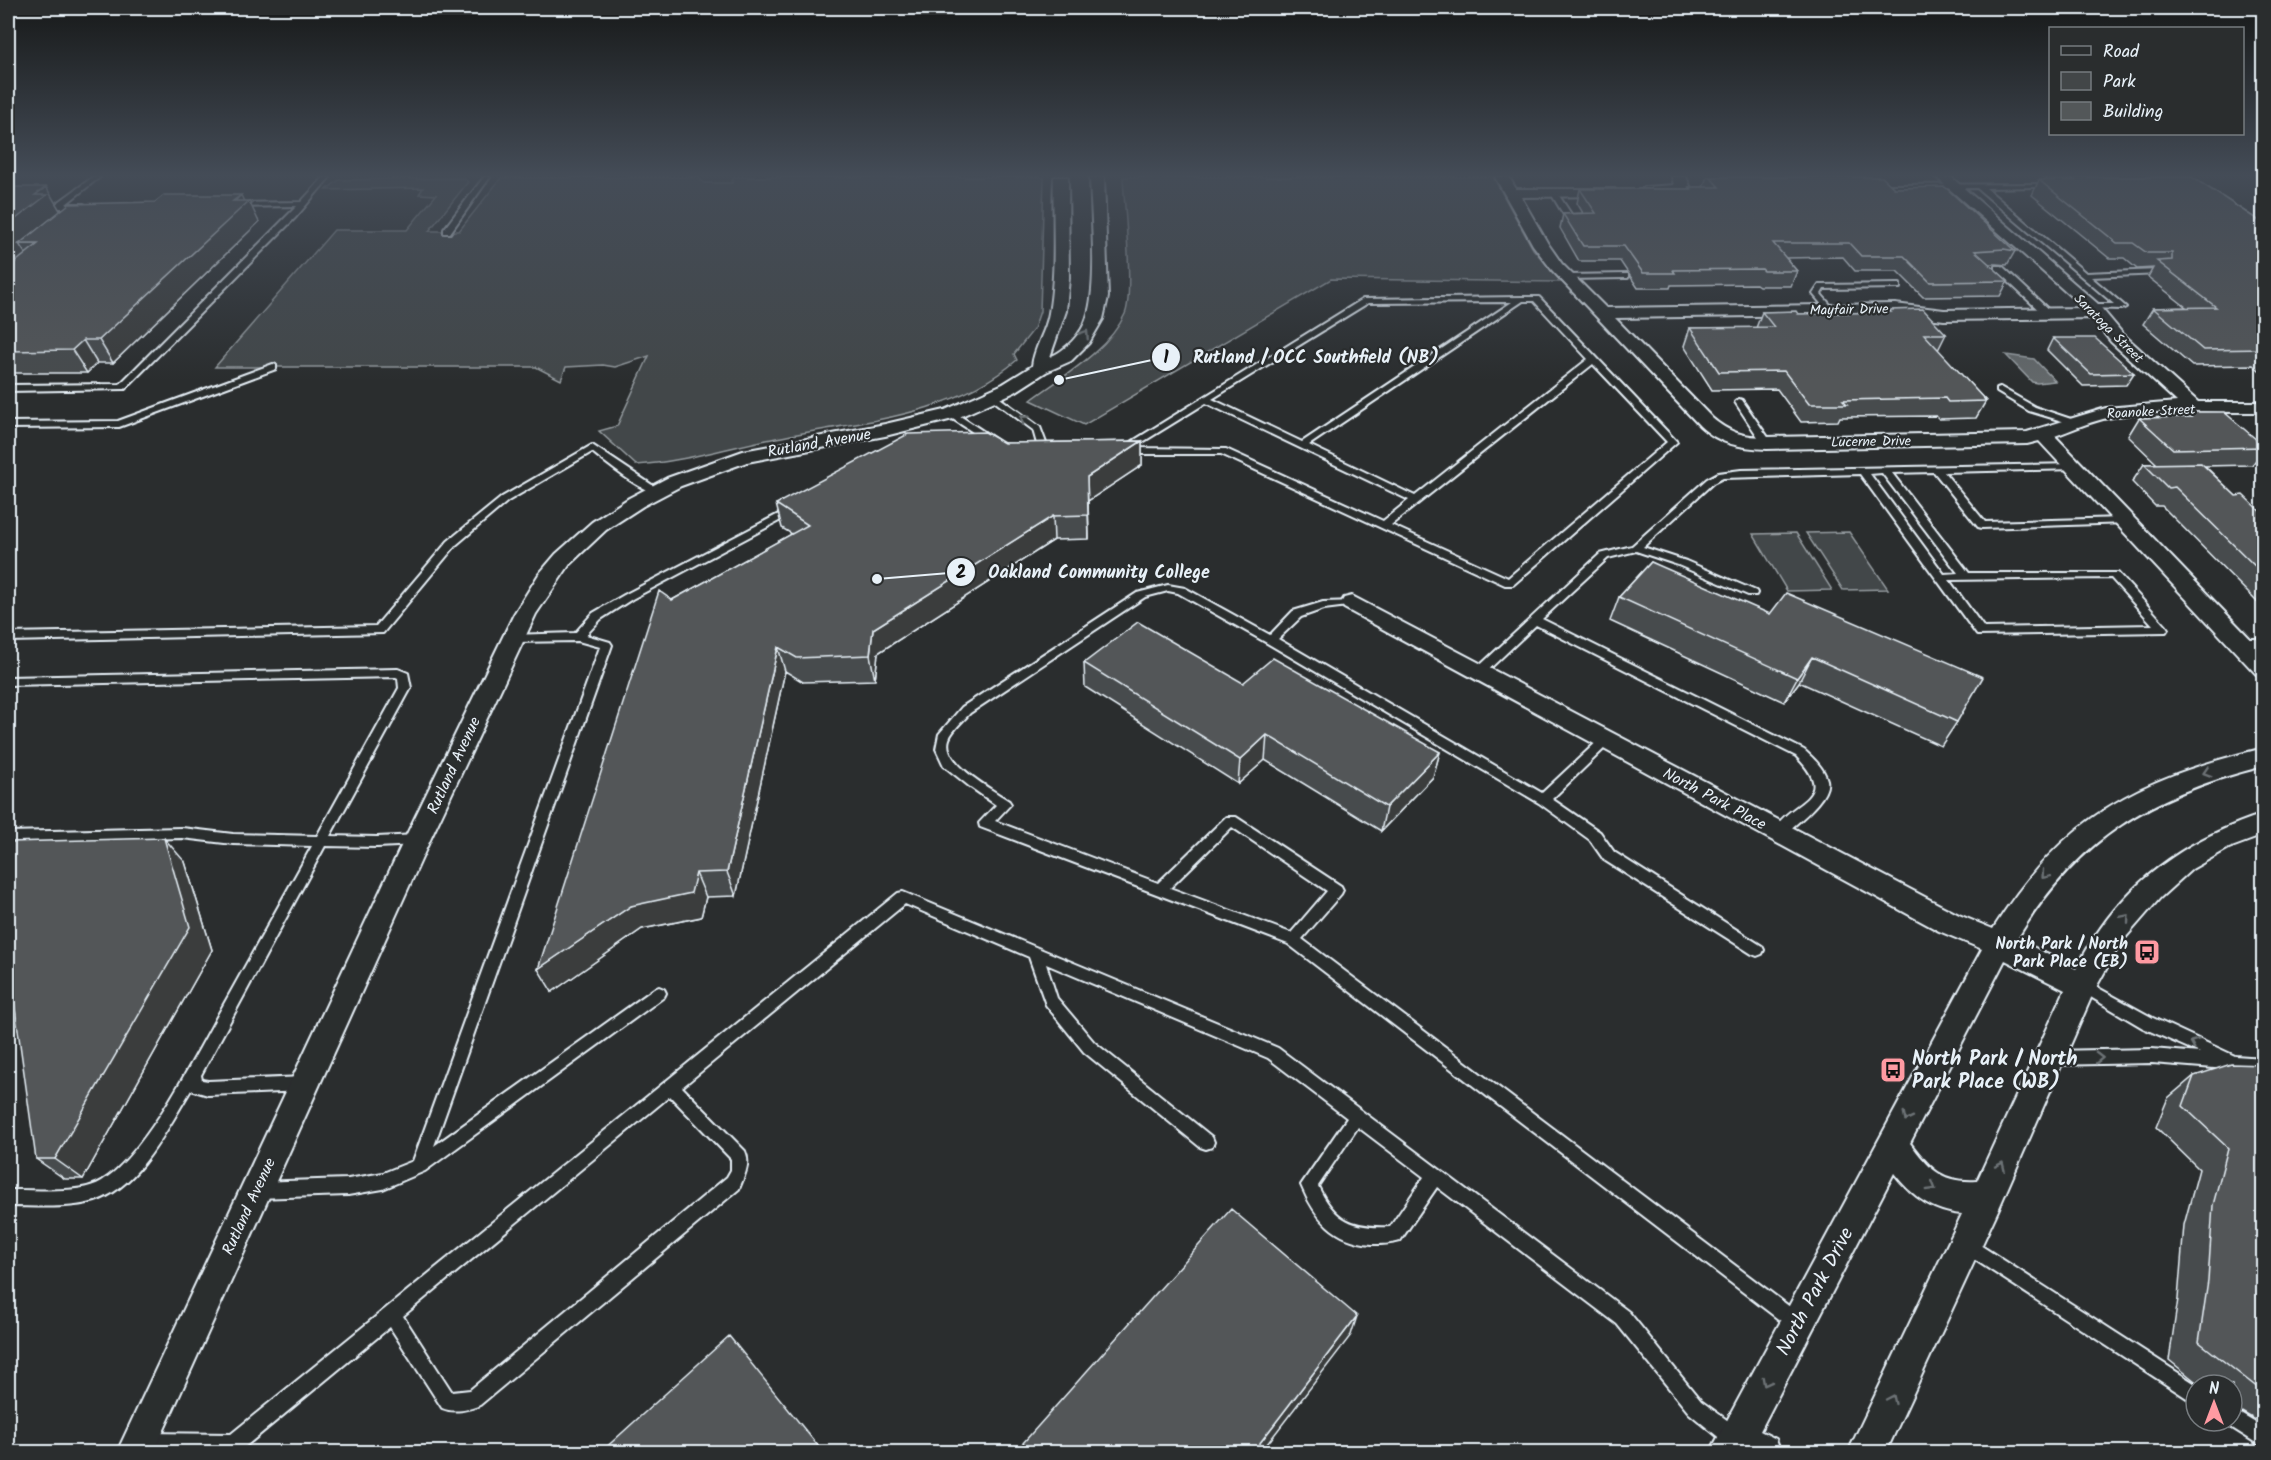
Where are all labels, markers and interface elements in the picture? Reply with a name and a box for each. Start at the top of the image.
legend [2049,27,2244,135]
text: Road [2103,38,2140,67]
text: Park [2103,68,2136,97]
text: Building [2103,98,2163,127]
street label: Saratoga Street [2068,289,2149,369]
street label: Mayfair Drive [1809,298,1889,322]
one-way arrow [1078,329,1089,340]
callout: Rutland / OCC Southfield (NB) [1151,339,1451,375]
text: 1 [1163,344,1169,373]
text: Rutland / OCC Southfield (NB) [1193,344,1439,373]
street label: Roanoke Street [2106,399,2197,425]
one-way arrow [1020,416,1031,427]
street label: Rutland Avenue [766,422,873,465]
street label: Lucerne Drive [1831,430,1912,454]
callout: Oakland Community College [946,554,1222,590]
text: 2 [956,559,966,588]
text: Oakland Community College [988,559,1210,588]
street label: Rutland Avenue [421,713,488,818]
street label: North Park Place [1658,761,1771,837]
one-way arrow [2202,765,2213,777]
one-way arrow [2041,868,2052,879]
one-way arrow [2119,914,2130,924]
place label: North Park / North Park Place (EB) [1996,932,2128,975]
bus stop icon: North Park / North Park Place (EB) [2132,937,2162,967]
one-way arrow [2189,1038,2200,1050]
place label: North Park / North Park Place (WB) [1912,1044,2078,1099]
one-way arrow [2094,1052,2103,1064]
bus stop icon: North Park / North Park Place (WB) [1878,1055,1908,1085]
one-way arrow [1903,1110,1914,1121]
street label: Rutland Avenue [216,1154,283,1259]
one-way arrow [1994,1161,2006,1172]
one-way arrow [1926,1179,1936,1191]
street label: North Park Drive [1768,1222,1863,1362]
north arrow [2184,1373,2244,1433]
one-way arrow [1762,1375,1773,1386]
text: N [2209,1377,2219,1402]
one-way arrow [1885,1395,1897,1406]

